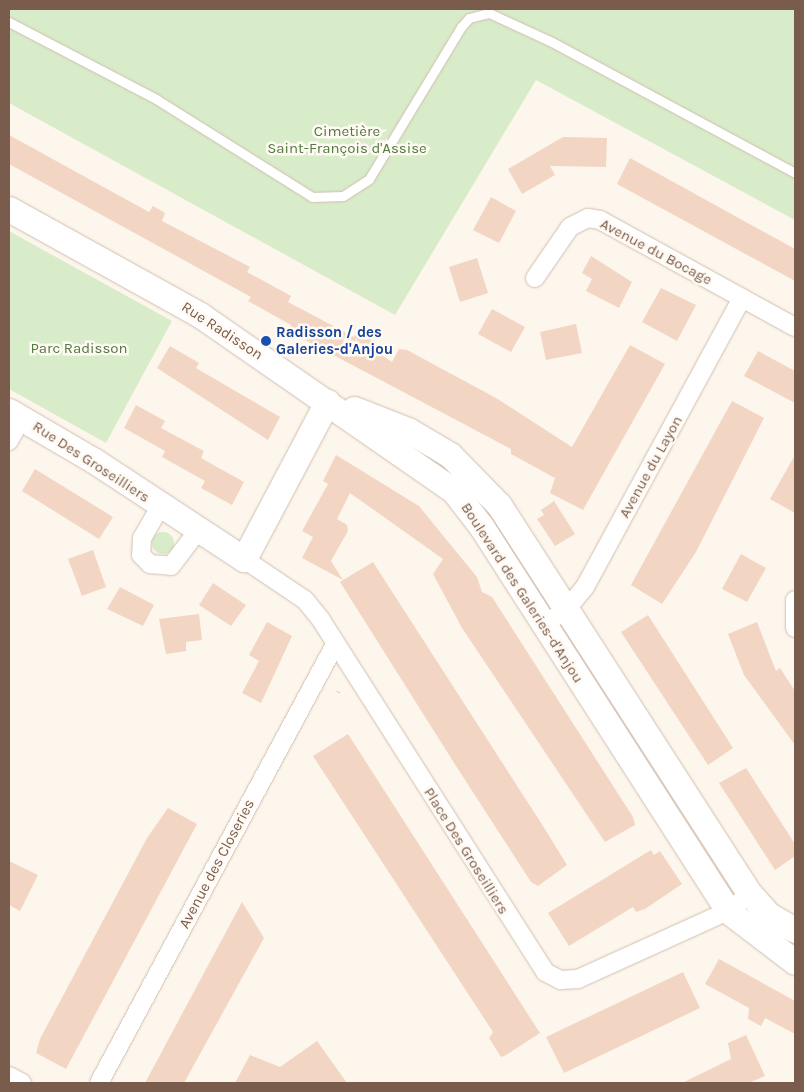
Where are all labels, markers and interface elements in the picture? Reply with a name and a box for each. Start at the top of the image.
park label: Cimetière Saint-François d'Assise [267,122,427,157]
street label: Avenue du Bocage [597,215,715,289]
street label: Rue Radisson [178,298,266,364]
place label: Radisson / des Galeries-d'Anjou [276,323,393,358]
marker: Radisson / des Galeries-d'Anjou [260,335,272,347]
park label: Parc Radisson [30,340,128,358]
street label: Avenue du Layon [616,413,686,521]
street label: Rue Des Groseilliers [29,417,153,507]
street label: Boulevard des Galeries-d'Anjou [457,499,587,687]
street label: Place Des Groseilliers [420,784,512,918]
street label: Avenue des Closeries [175,796,259,932]

